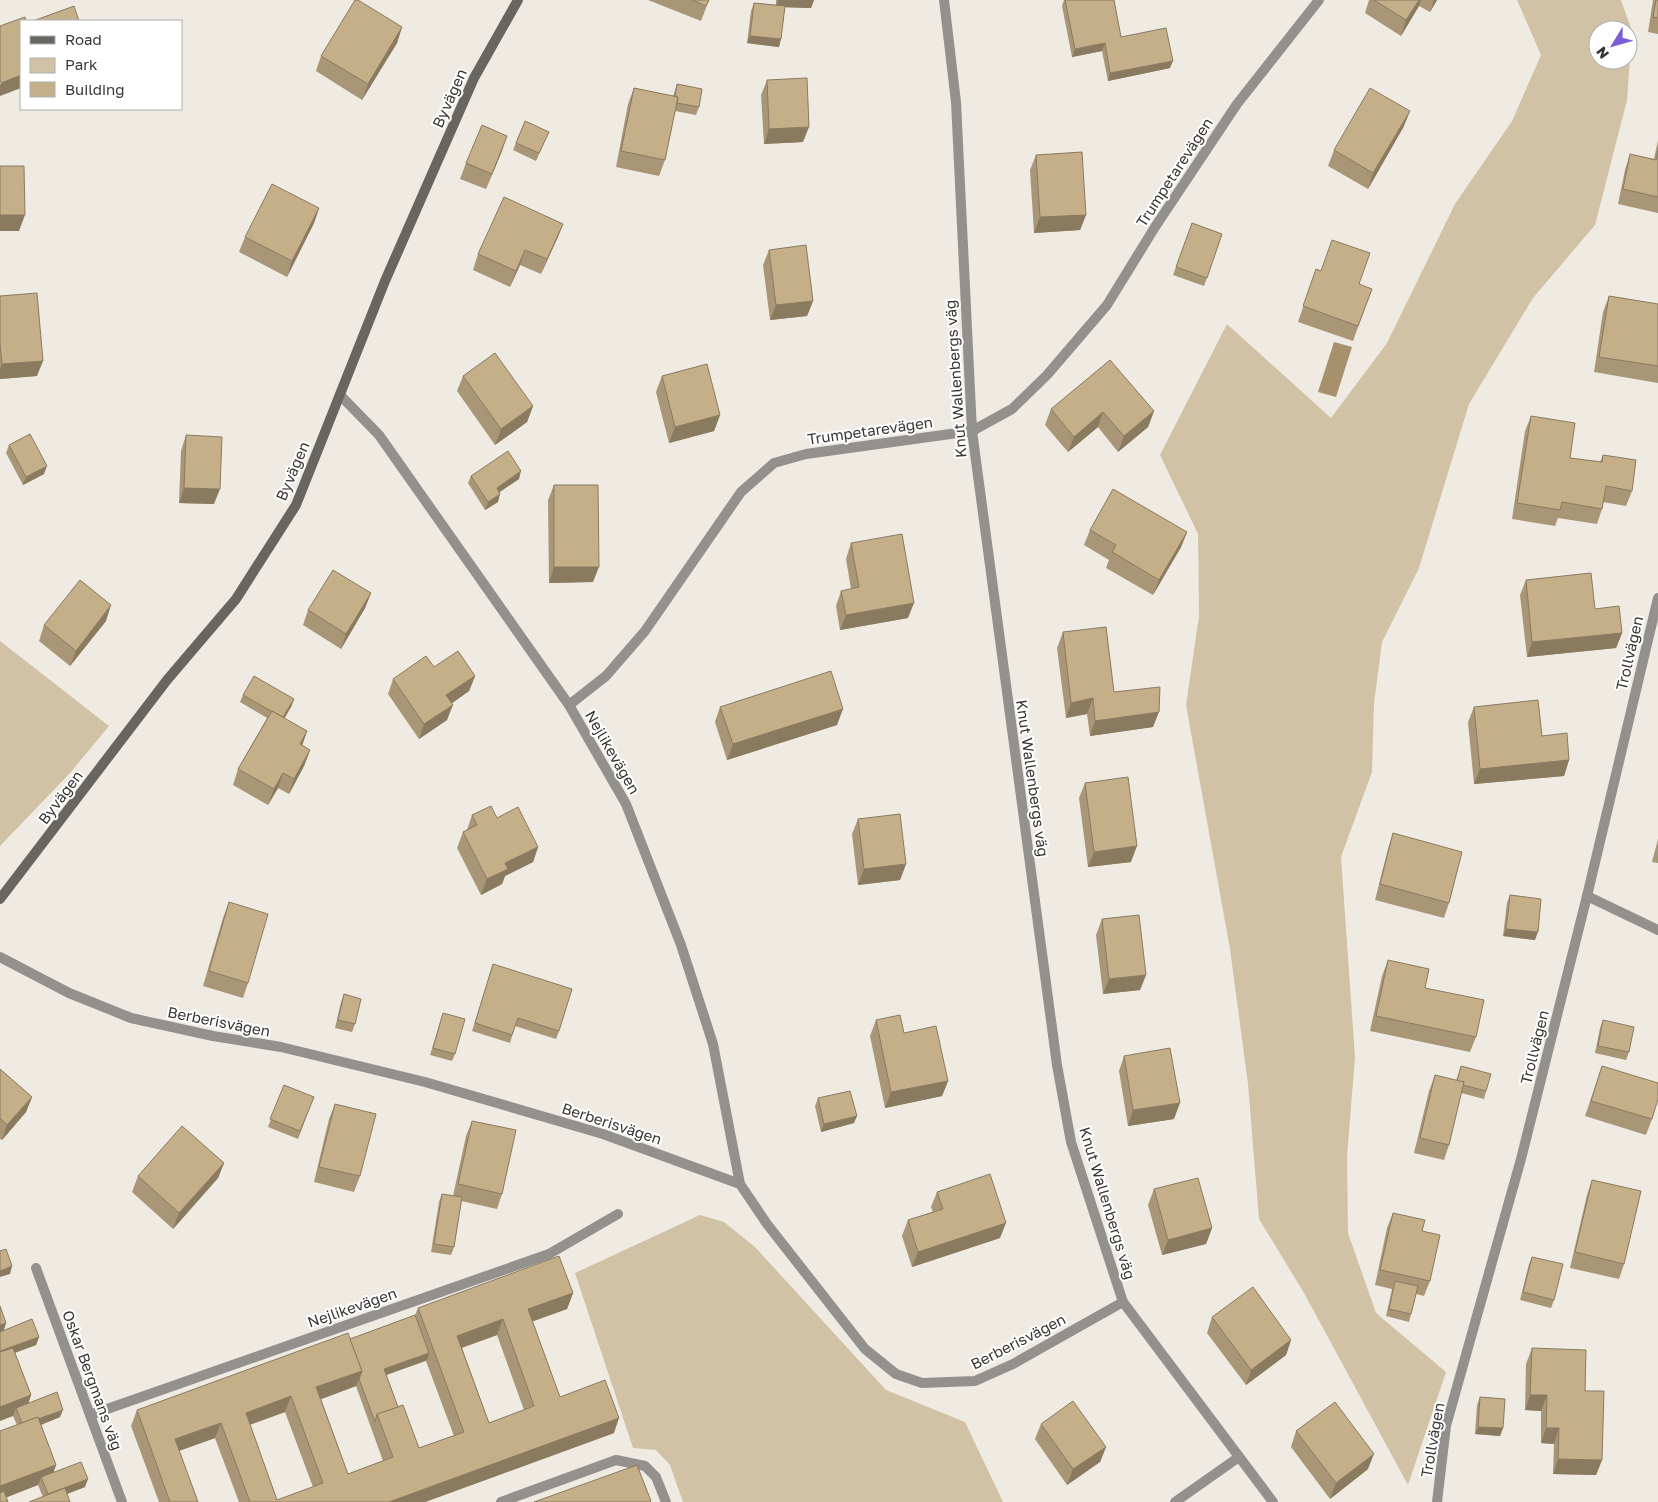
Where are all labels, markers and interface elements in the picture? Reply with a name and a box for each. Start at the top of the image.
legend [20,20,182,110]
north arrow [1588,20,1638,70]
text: Road [65,30,102,48]
text: N [1592,44,1612,62]
text: Park [65,55,98,73]
street label: Byvägen [428,66,470,130]
text: Building [65,80,125,98]
street label: Trumpetarevägen [1132,114,1216,230]
street label: Knut Wallenbergs väg [940,299,970,459]
street label: Trumpetarevägen [806,412,934,448]
street label: Byvägen [272,439,312,503]
street label: Trollvägen [1612,614,1646,692]
street label: Knut Wallenbergs väg [1013,698,1053,858]
street label: Nejlikevägen [582,707,644,797]
street label: Byvägen [34,767,86,827]
street label: Berberisvägen [166,1002,272,1040]
street label: Trollvägen [1516,1008,1552,1086]
street label: Berberisvägen [560,1098,664,1148]
street label: Knut Wallenbergs väg [1076,1125,1140,1281]
street label: Nejlikevägen [305,1283,399,1331]
street label: Oskar Bergmans väg [59,1308,127,1452]
street label: Berberisvägen [968,1309,1068,1373]
street label: Trollvägen [1417,1401,1447,1479]

